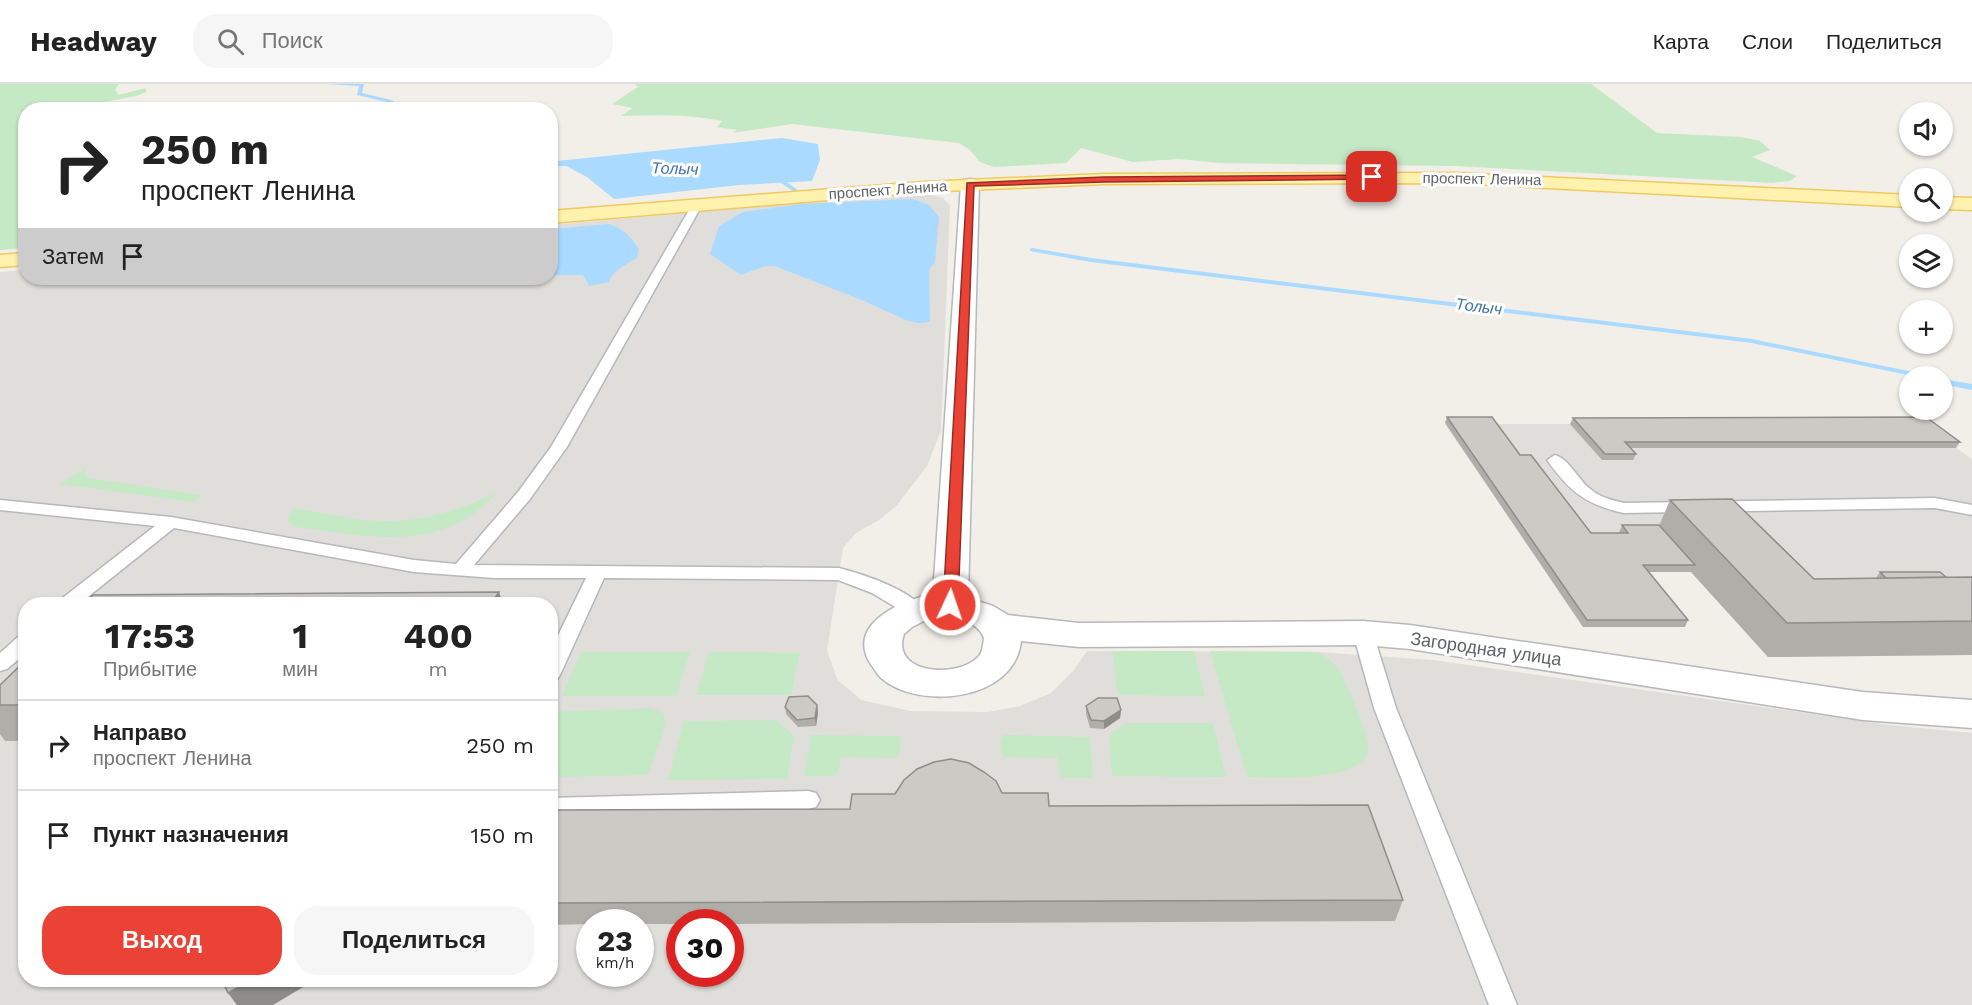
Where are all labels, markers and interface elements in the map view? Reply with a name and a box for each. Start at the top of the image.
search box [193,14,613,68]
text: Headway [30,25,157,58]
icon: search [214,25,247,58]
text: Поиск [262,28,323,53]
text: Карта [1653,29,1709,54]
text: Слои [1742,29,1793,54]
text: Поделиться [1826,29,1942,54]
map controls [1899,102,1953,420]
button: sound [1899,102,1953,156]
text: 250 m [141,125,269,174]
icon: right [42,126,120,204]
pin [1346,151,1397,202]
water label: Толыч [651,158,699,179]
icon: arrive [1355,160,1388,193]
button: search [1899,168,1953,222]
street label: проспект Ленина [1422,169,1542,189]
text: проспект Ленина [141,175,355,207]
street label: проспект Ленина [828,177,949,203]
button: layers [1899,234,1953,288]
icon: arrive [116,240,149,273]
text: Затем [42,244,104,269]
water label: Толыч [1455,294,1503,319]
button: + [1899,300,1953,354]
button: − [1899,366,1953,420]
position arrow [918,573,982,637]
text: 17:53 [105,615,195,657]
text: 1 [292,615,308,657]
text: 400 [403,615,473,657]
street label: Загородная улица [1409,627,1564,670]
text: Прибытие [103,657,197,681]
text: мин [282,657,318,681]
text: m [429,657,448,681]
text: Направо [93,720,187,745]
icon: right [42,729,75,762]
text: 250 m [466,733,534,758]
text: проспект Ленина [93,746,252,770]
icon: arrive [42,819,75,852]
text: Пункт назначения [93,822,289,847]
text: 150 m [470,823,534,848]
button: Выход [42,906,282,975]
button: Поделиться [294,906,534,975]
speed limit sign: 30 [666,909,744,987]
text: 23 [597,923,633,958]
text: km/h [596,954,634,972]

